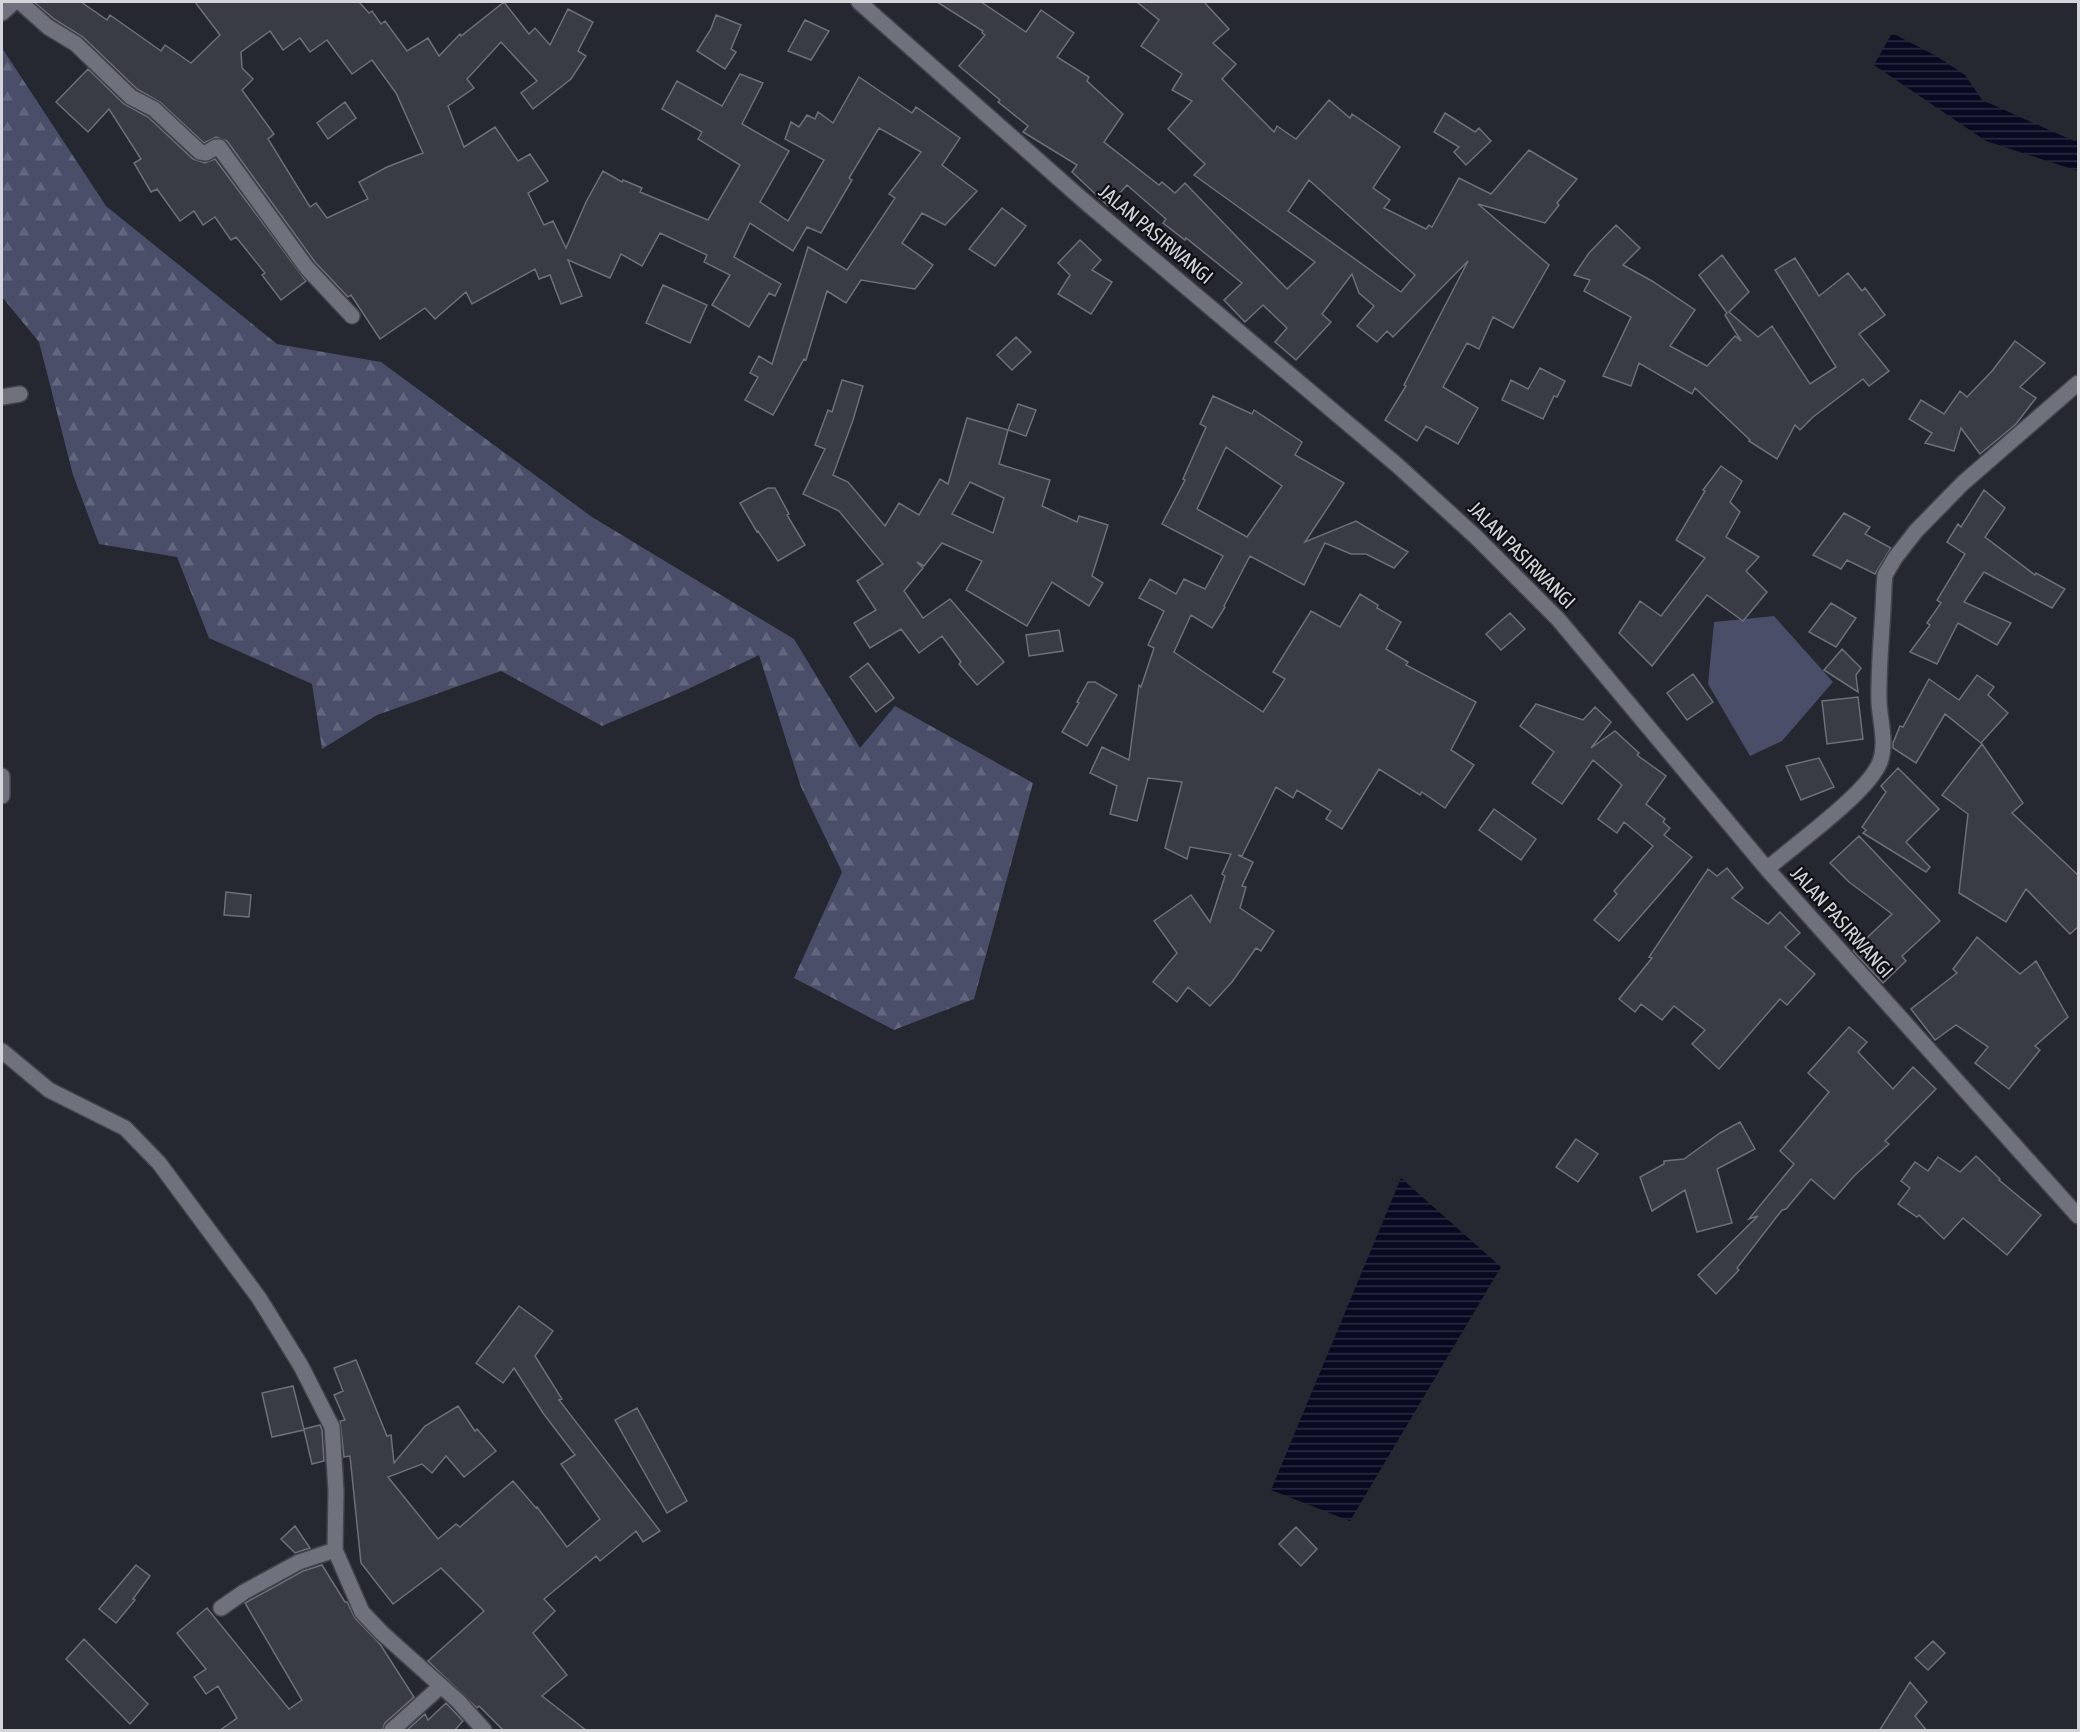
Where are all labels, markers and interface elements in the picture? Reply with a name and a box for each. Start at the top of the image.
street label: JALAN PASIRWANGI [1095,179,1218,288]
street label: JALAN PASIRWANGI [1464,496,1581,613]
street label: JALAN PASIRWANGI [1786,861,1898,982]

